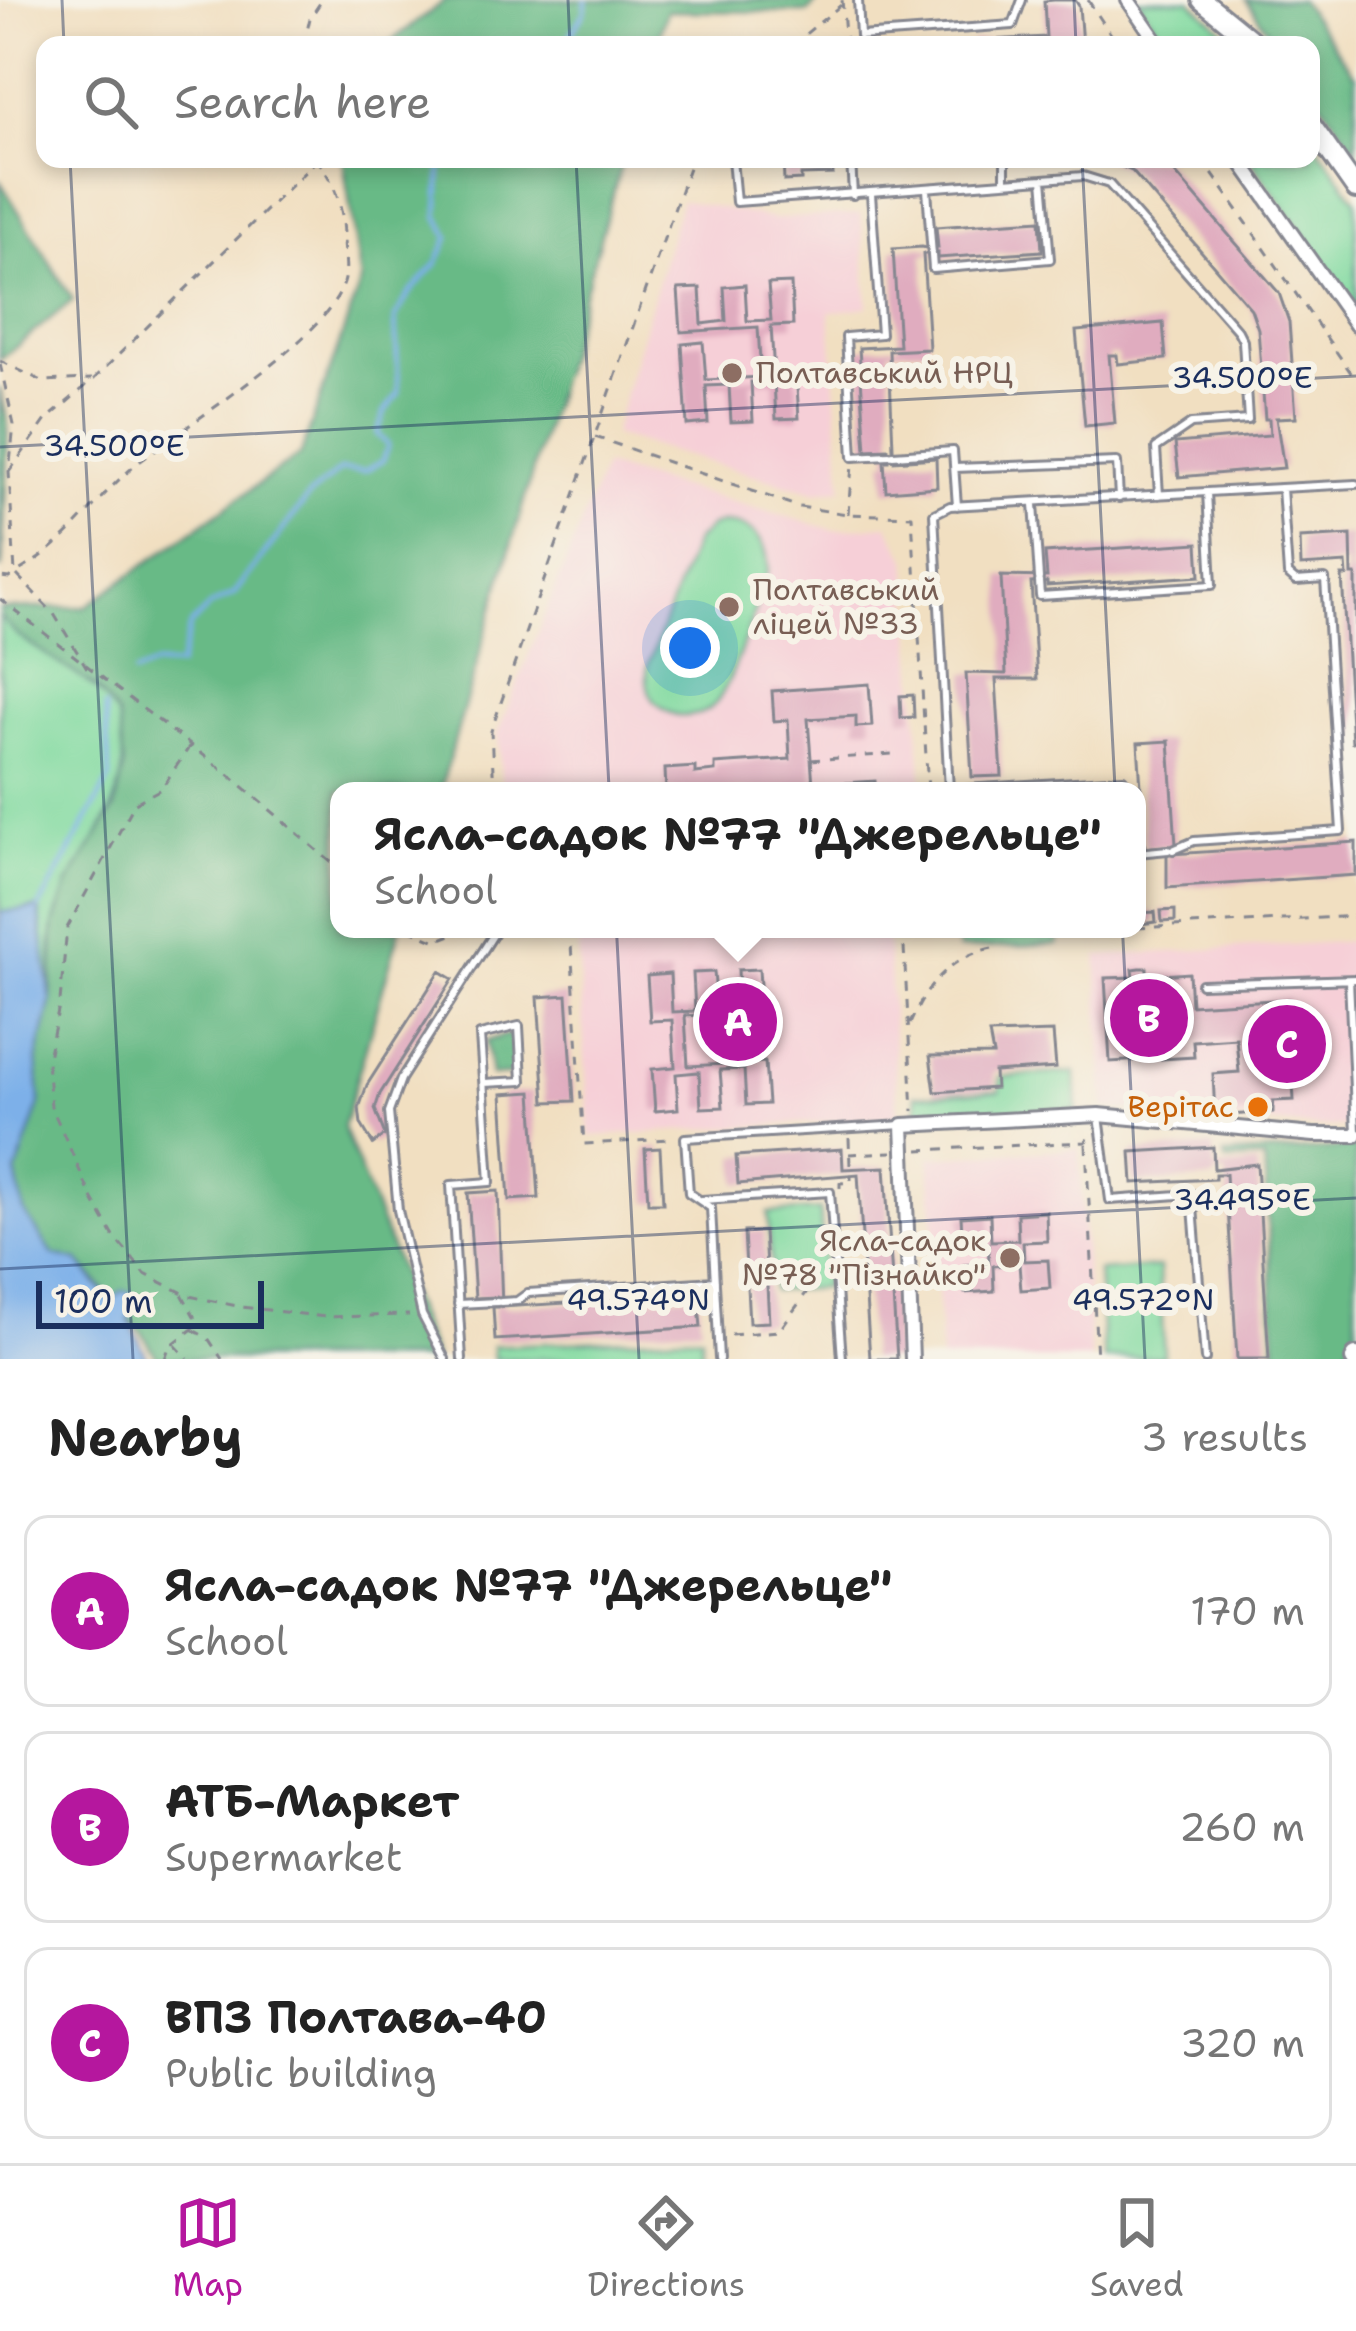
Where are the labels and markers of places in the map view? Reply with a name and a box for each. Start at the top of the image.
place label: Полтавський НРЦ [756,352,1013,393]
marker: Полтавський НРЦ [719,360,745,386]
place label: Полтавський ліцей №33 [753,569,939,644]
marker: Полтавський ліцей №33 [716,594,742,620]
pin: B [1110,973,1188,1063]
pin: A [699,977,777,1067]
pin: C [1248,999,1326,1089]
place label: Верітас [1127,1086,1234,1127]
marker: Верітас [1245,1094,1271,1120]
place label: Ясла-садок №78 "Пізнайко" [741,1220,986,1295]
marker: Ясла-садок №78 "Пізнайко" [997,1245,1023,1271]

